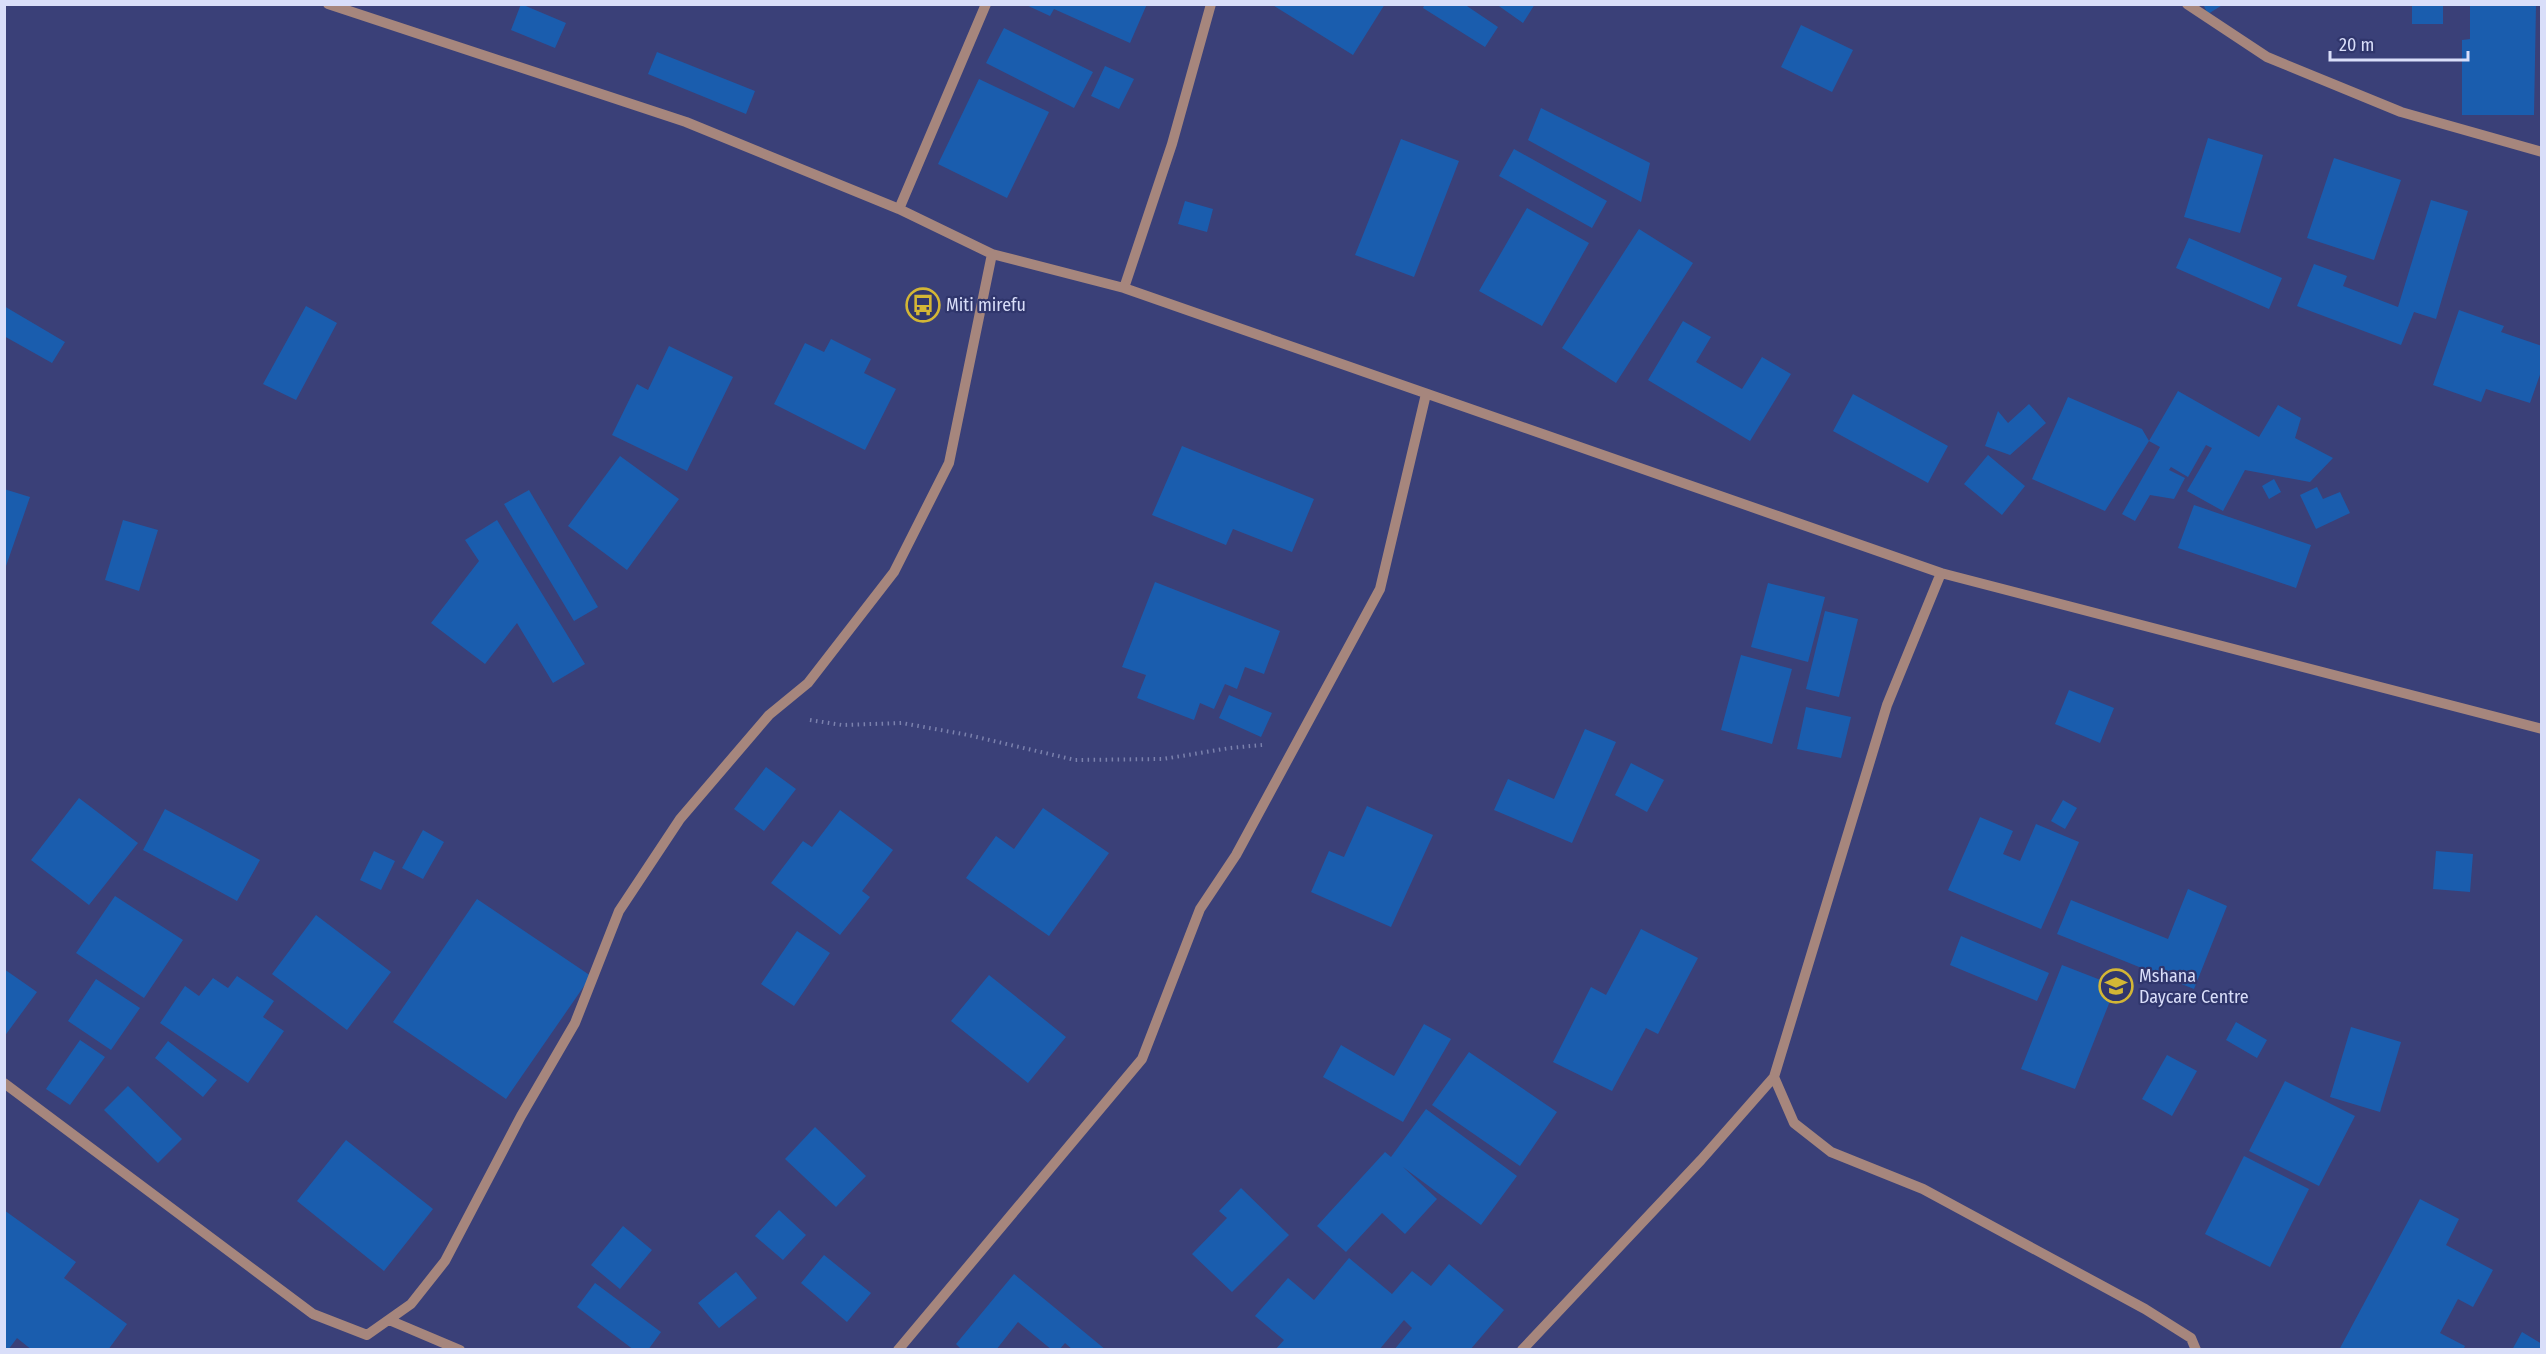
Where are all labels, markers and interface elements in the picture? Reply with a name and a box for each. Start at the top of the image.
scale bar [2330,24,2468,62]
text: 20 m [2339,34,2374,56]
bus stop icon: Miti mirefu [905,287,941,323]
place label: Miti mirefu [946,294,1026,316]
place label: Mshana Daycare Centre [2139,965,2249,1008]
school or university icon: Mshana Daycare Centre [2098,968,2134,1004]

